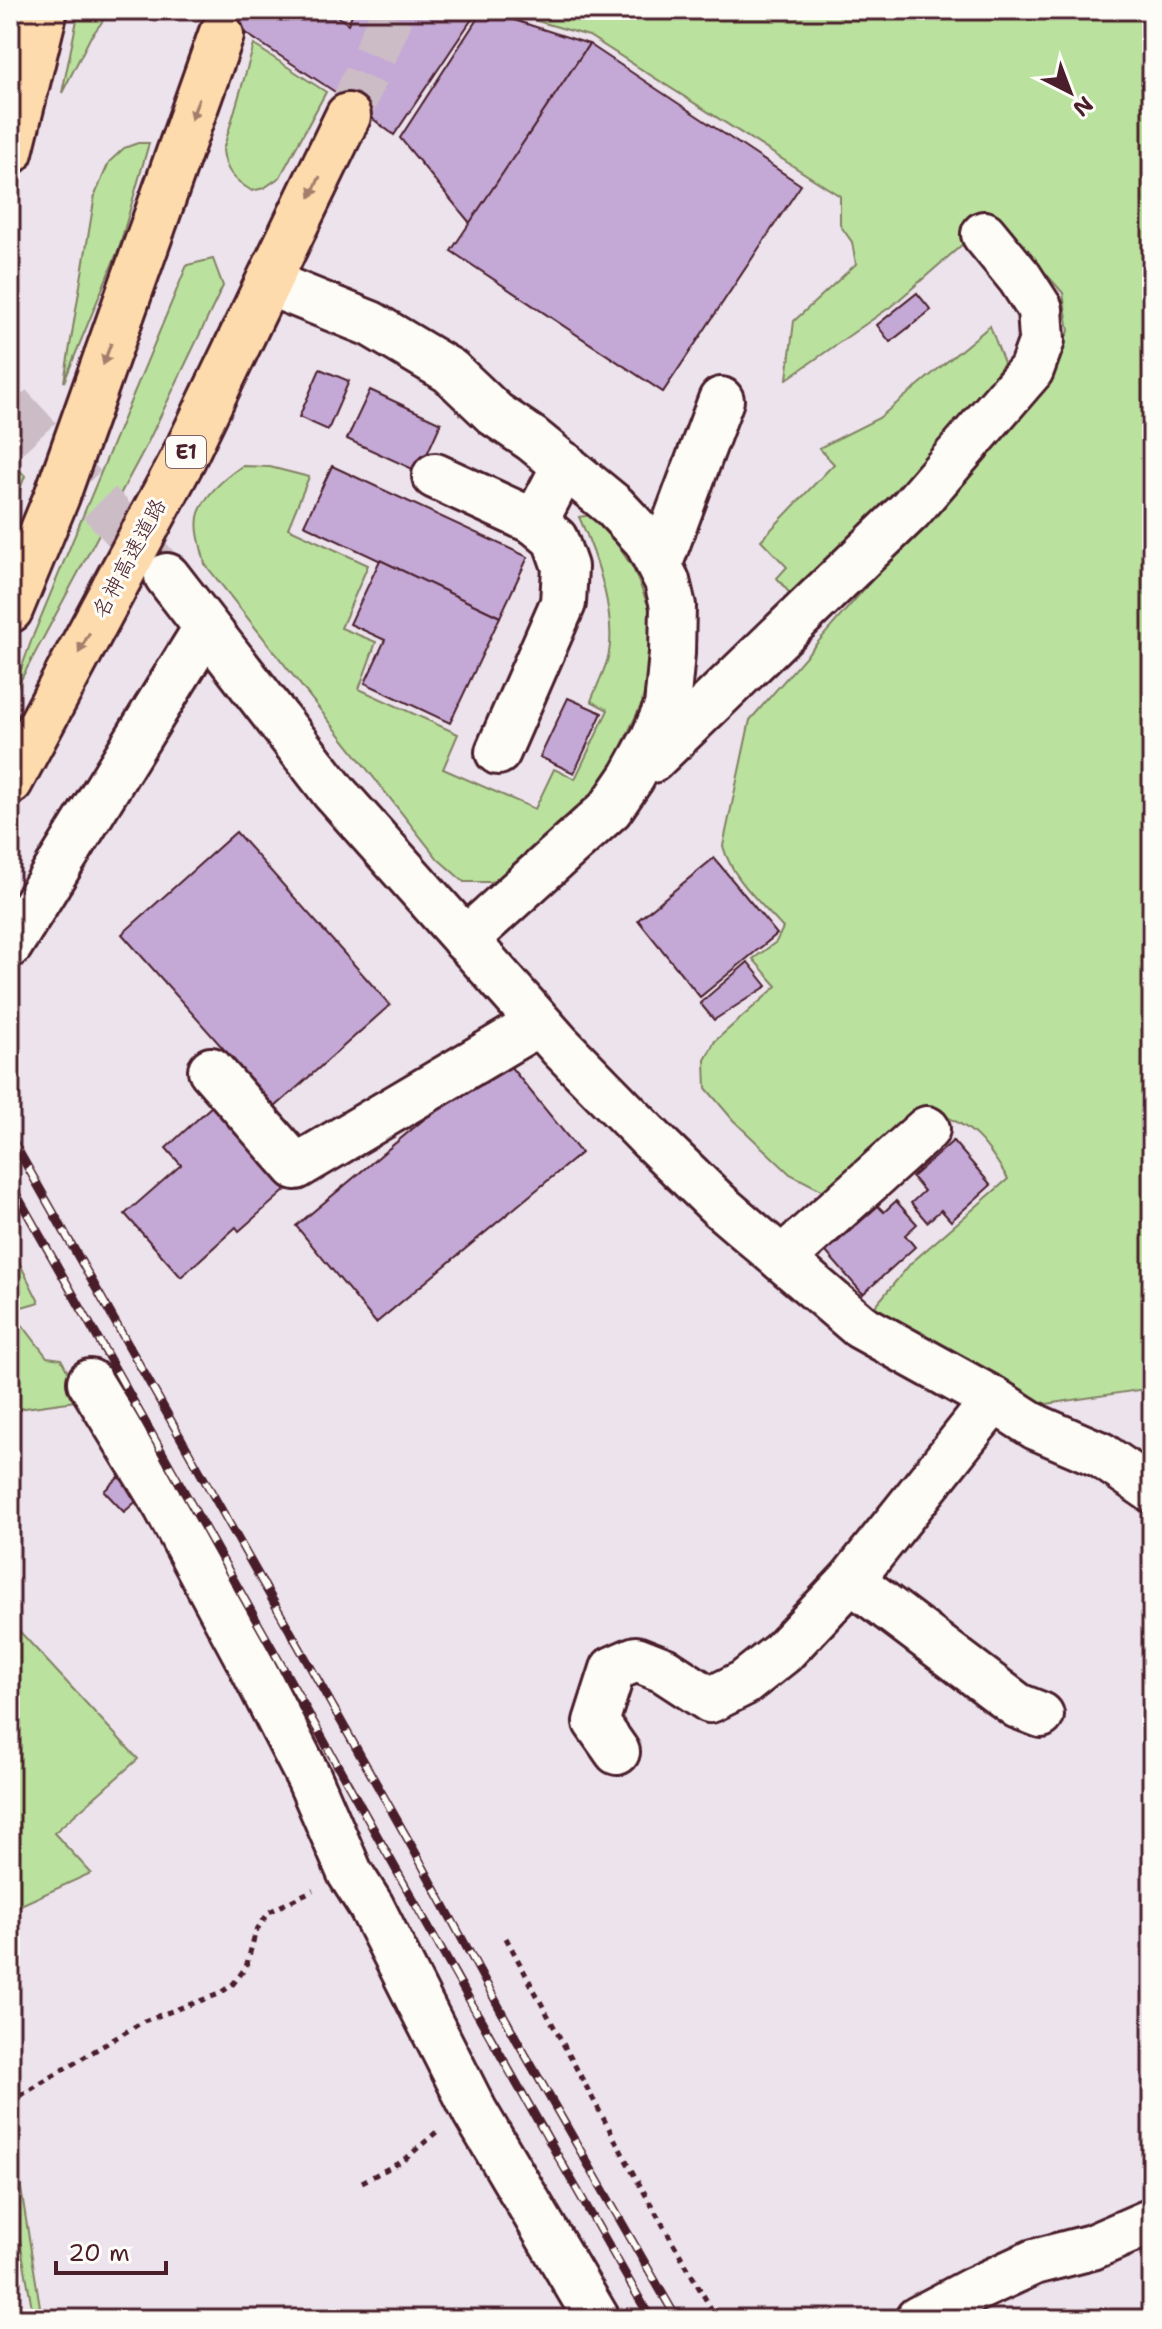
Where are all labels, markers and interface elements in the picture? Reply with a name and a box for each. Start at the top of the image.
north arrow [1030,52,1110,132]
text: N [1067,90,1099,123]
one-way arrow [188,97,200,121]
one-way arrow [308,175,322,198]
one-way arrow [101,342,113,366]
road number: E1 [166,436,206,468]
street label: 名神高速道路 [85,493,173,623]
one-way arrow [77,632,90,655]
scale bar [56,2225,166,2275]
text: 20 m [68,2237,130,2269]

